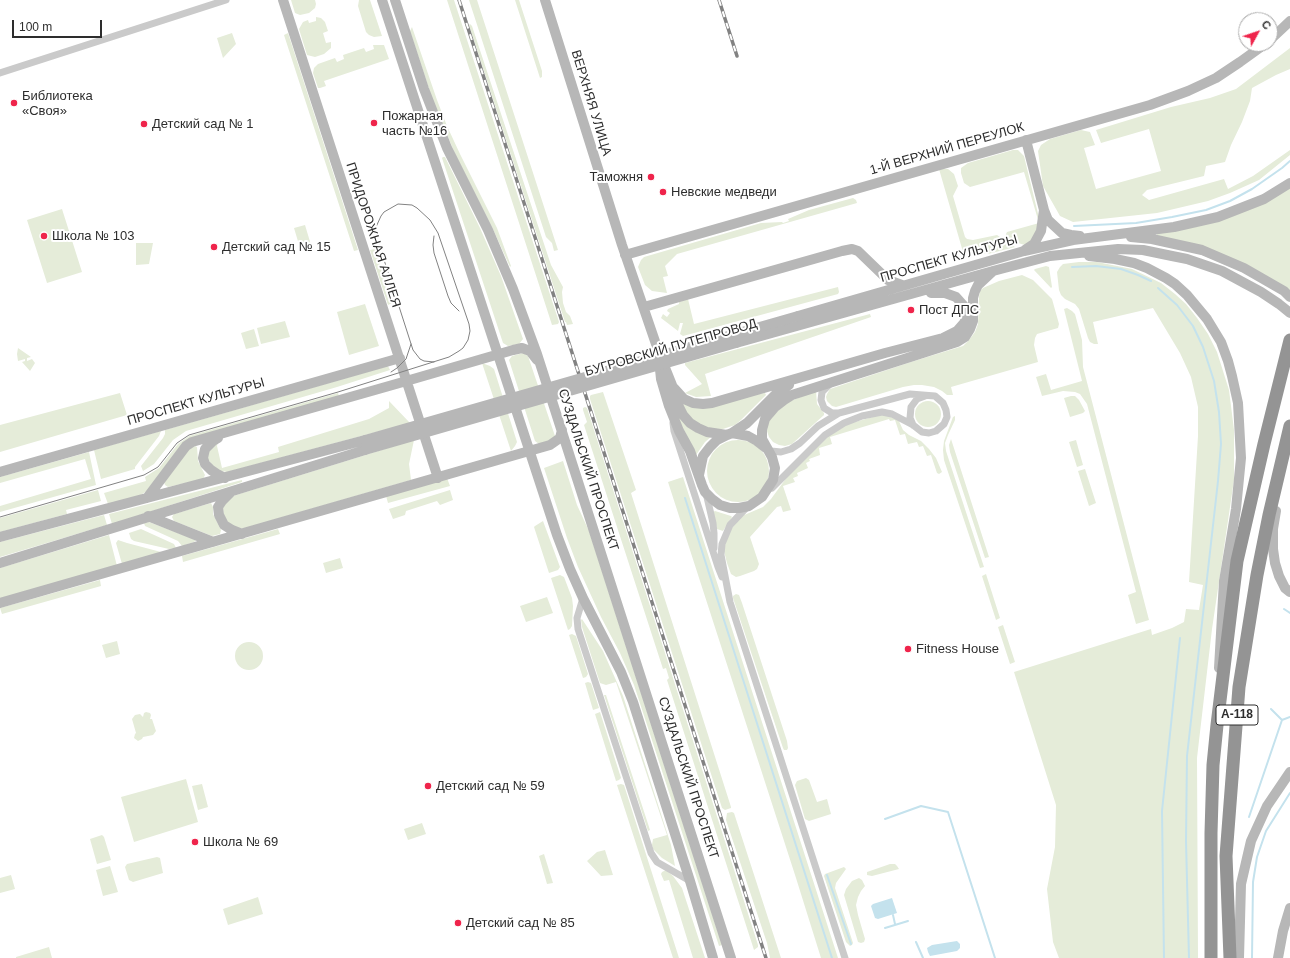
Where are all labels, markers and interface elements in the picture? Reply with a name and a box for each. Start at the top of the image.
scale bar [14,12,104,38]
north arrow [1238,12,1278,52]
text: С [1259,18,1274,32]
text: 100 m [19,20,52,34]
street label: ВЕРХНЯЯ УЛИЦА [567,48,615,158]
place label: Библиотека «Своя» [22,88,93,119]
marker: Библиотека «Своя» [9,98,19,108]
place label: Пожарная часть №16 [382,108,447,139]
place label: Детский сад № 1 [152,116,253,132]
marker: Пожарная часть №16 [369,118,379,128]
marker: Детский сад № 1 [139,119,149,129]
street label: 1-Й ВЕРХНИЙ ПЕРЕУЛОК [868,119,1026,179]
street label: ПРИДОРОЖНАЯ АЛЛЕЯ [342,160,404,310]
place label: Таможня [589,169,643,185]
marker: Таможня [646,172,656,182]
place label: Невские медведи [671,184,777,200]
marker: Невские медведи [658,187,668,197]
place label: Школа № 103 [52,228,134,244]
marker: Школа № 103 [39,231,49,241]
street label: ПРОСПЕКТ КУЛЬТУРЫ [879,232,1019,286]
place label: Детский сад № 15 [222,239,331,255]
marker: Детский сад № 15 [209,242,219,252]
place label: Пост ДПС [919,302,979,318]
marker: Пост ДПС [906,305,916,315]
street label: БУГРОВСКИЙ ПУТЕПРОВОД [583,316,759,380]
street label: ПРОСПЕКТ КУЛЬТУРЫ [126,375,266,429]
street label: СУЗДАЛЬСКИЙ ПРОСПЕКТ [554,387,622,553]
place label: Fitness House [916,641,999,657]
marker: Fitness House [903,644,913,654]
street label: СУЗДАЛЬСКИЙ ПРОСПЕКТ [654,695,722,861]
road number: А-118 [1216,705,1258,725]
place label: Детский сад № 59 [436,778,545,794]
marker: Детский сад № 59 [423,781,433,791]
place label: Школа № 69 [203,834,278,850]
marker: Школа № 69 [190,837,200,847]
place label: Детский сад № 85 [466,915,575,931]
marker: Детский сад № 85 [453,918,463,928]

